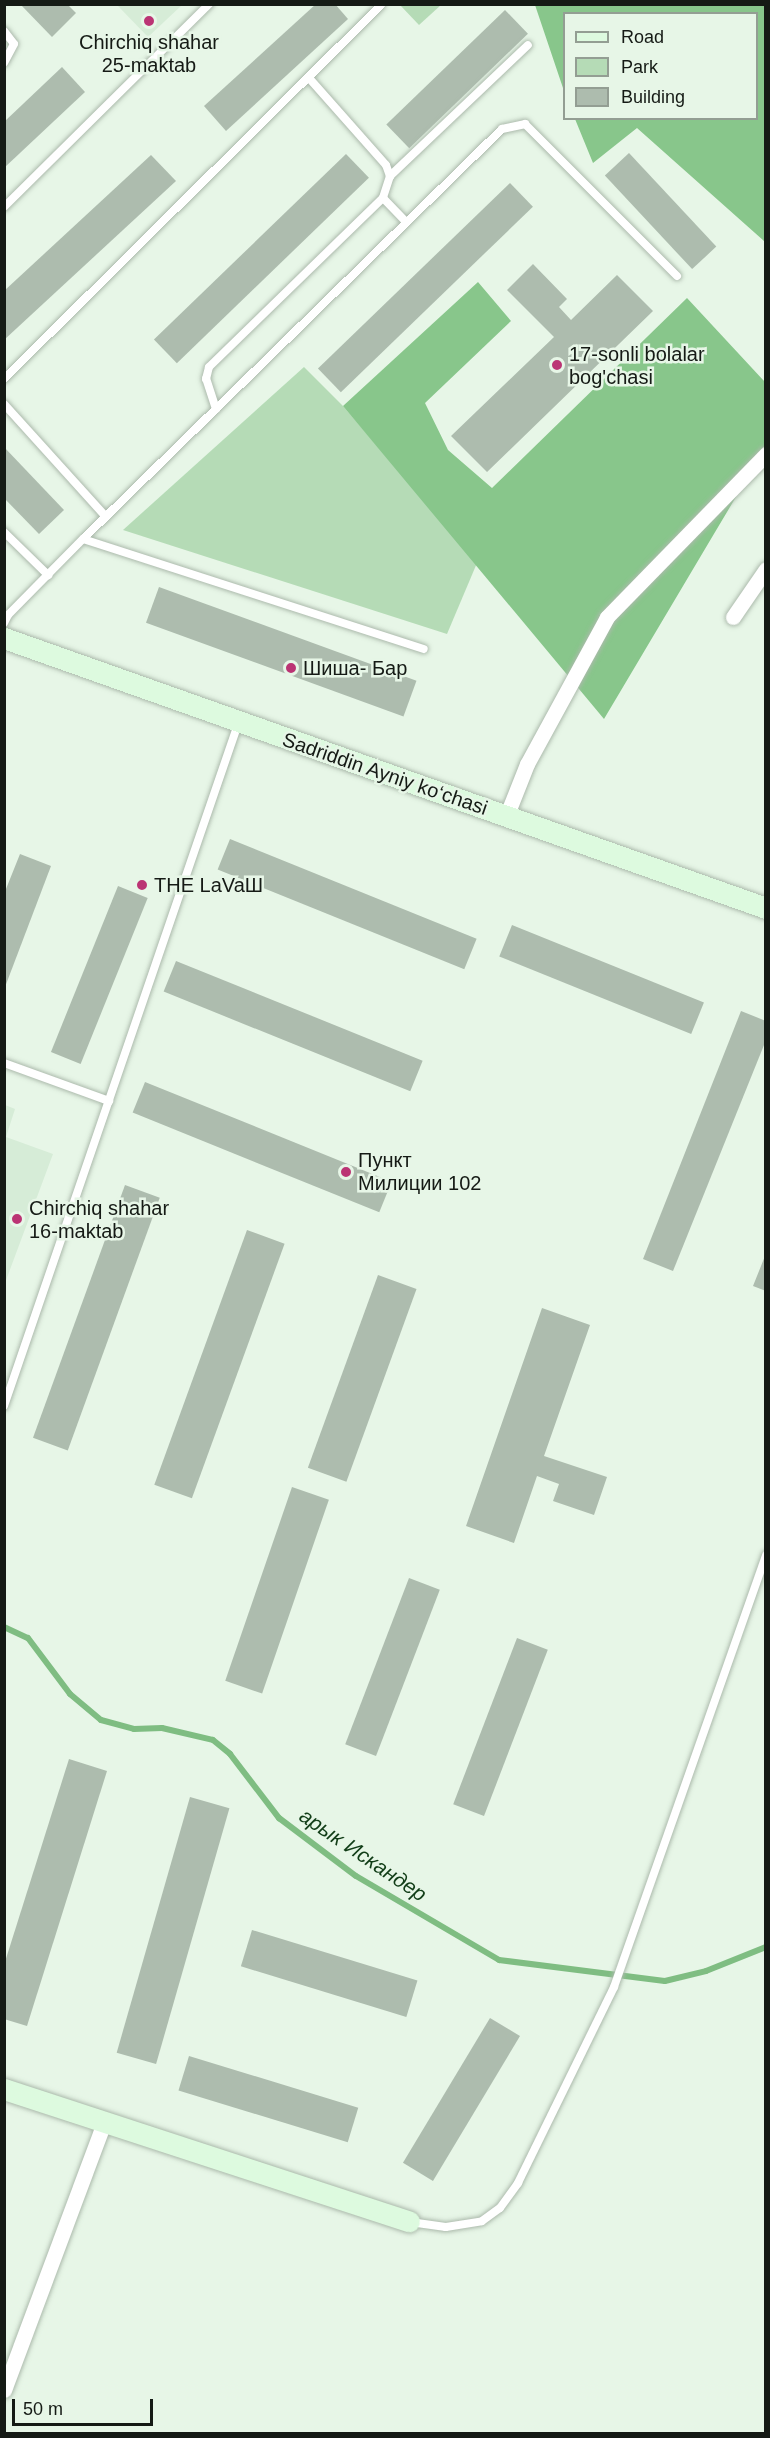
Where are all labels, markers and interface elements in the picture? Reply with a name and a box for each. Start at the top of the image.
legend [563,12,758,120]
marker: Chirchiq shahar 25-maktab [142,14,156,28]
text: Road [621,27,664,47]
place label: Chirchiq shahar 25-maktab [79,30,219,77]
text: Park [621,57,658,77]
text: Building [621,87,685,107]
place label: 17-sonli bolalar bog'chasi [569,342,705,389]
marker: 17-sonli bolalar bog'chasi [550,358,564,372]
place label: Шиша- Бар [303,656,407,680]
marker: Шиша- Бар [284,661,298,675]
street label: Sadriddin Ayniy ko‘chasi [279,727,491,821]
place label: THE LaVaШ [154,873,263,897]
marker: THE LaVaШ [135,878,149,892]
place label: Пункт Милиции 102 [358,1148,481,1195]
marker: Пункт Милиции 102 [339,1165,353,1179]
place label: Chirchiq shahar 16-maktab [29,1196,169,1243]
marker: Chirchiq shahar 16-maktab [10,1212,24,1226]
water label: арык Искандер [295,1803,431,1907]
scale bar [15,2387,156,2425]
text: 50 m [23,2399,63,2419]

